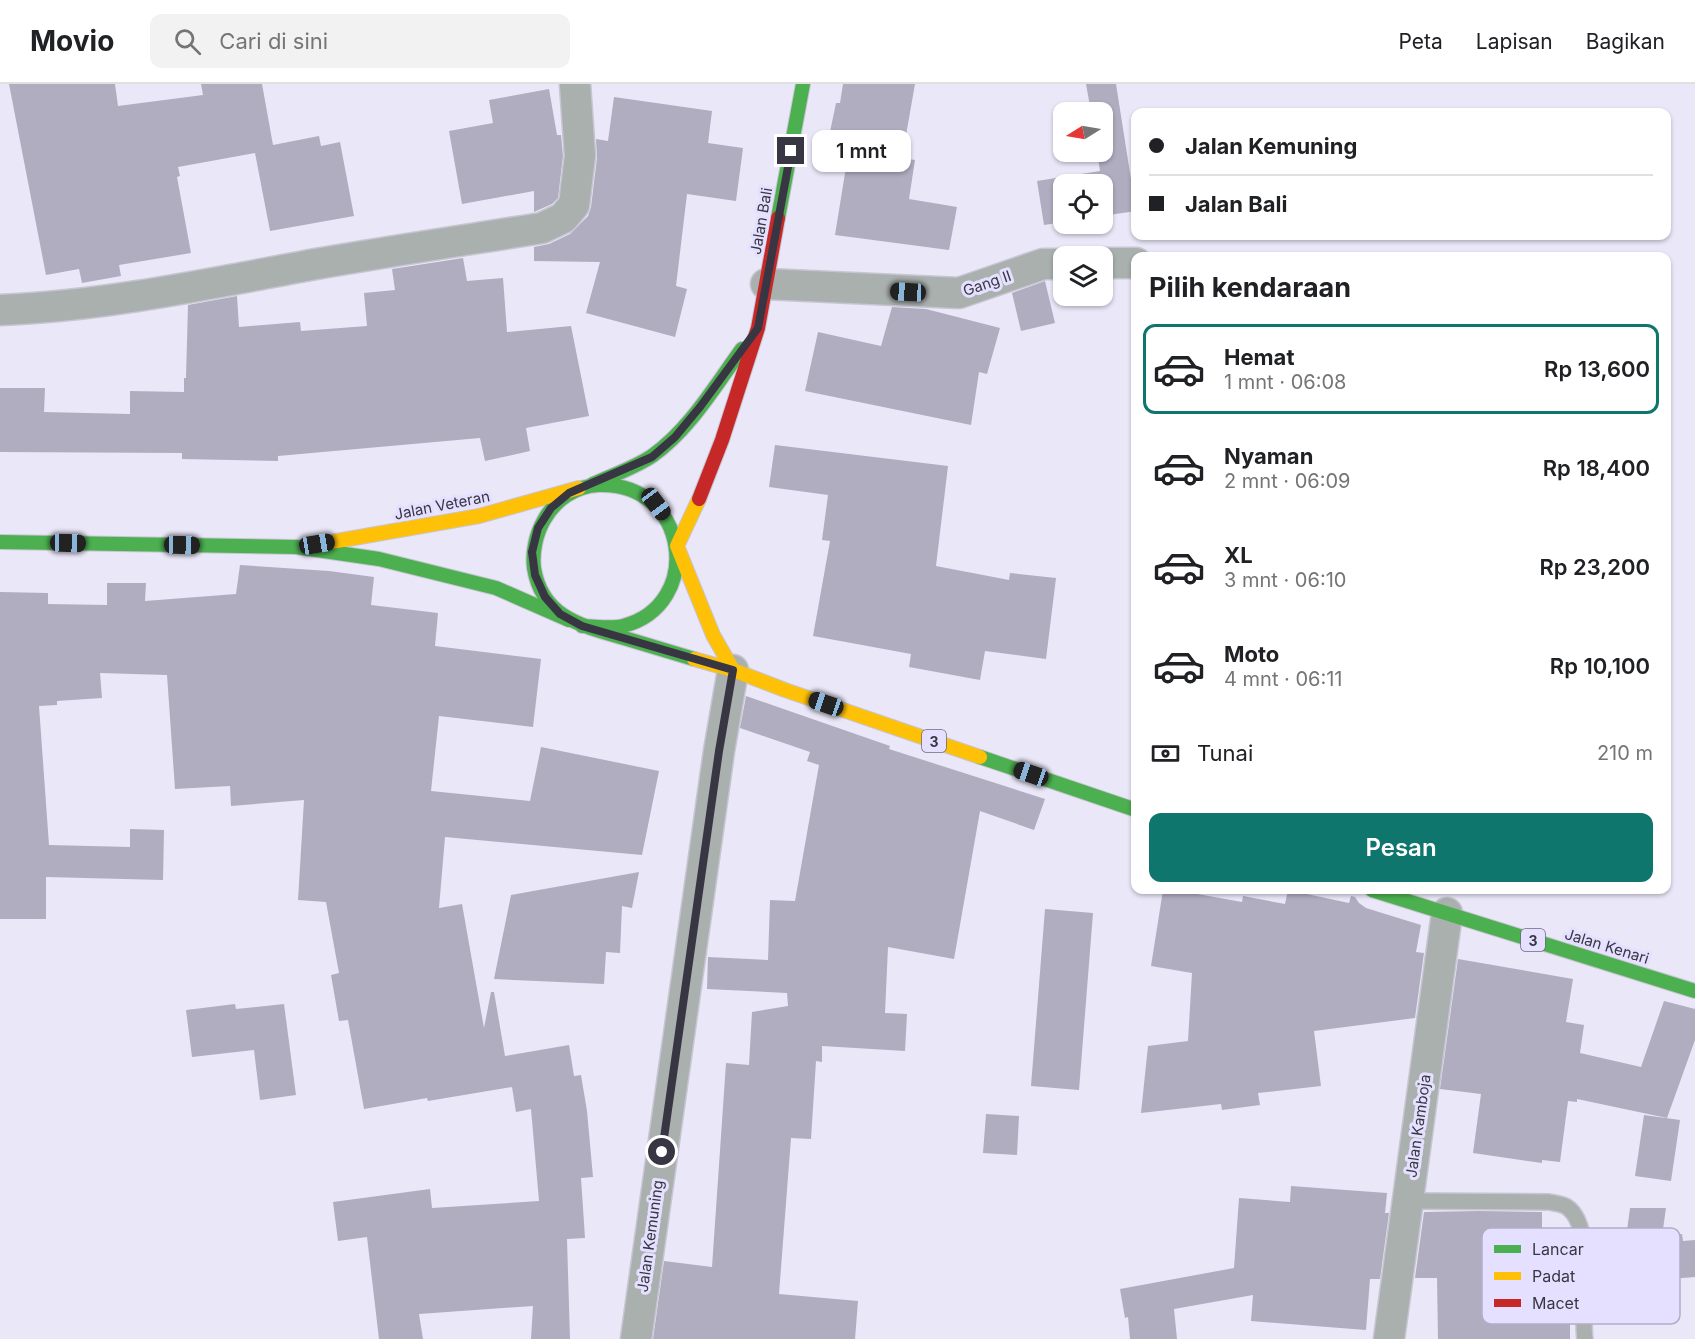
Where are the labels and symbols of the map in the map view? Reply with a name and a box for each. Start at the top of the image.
north arrow [1053,102,1113,162]
callout: 1 mnt [812,130,911,172]
route end [777,137,804,164]
street label: Jalan Bali [746,186,776,256]
street label: Gang II [960,266,1014,300]
car [890,282,926,302]
car [638,484,674,524]
street label: Jalan Veteran [393,486,491,524]
car [298,532,336,556]
car [50,534,86,552]
car [164,536,200,554]
car [806,690,846,718]
road number: 3 [922,730,946,752]
car [1011,760,1051,788]
street label: Jalan Kenari [1563,924,1651,968]
road number: 3 [1521,929,1545,951]
street label: Jalan Kamboja [1401,1073,1435,1179]
route start [648,1138,675,1165]
street label: Jalan Kemuning [633,1179,667,1293]
legend [1482,1228,1680,1324]
text: Lancar [1532,1239,1584,1259]
text: Padat [1532,1266,1575,1286]
text: Macet [1532,1293,1579,1313]

